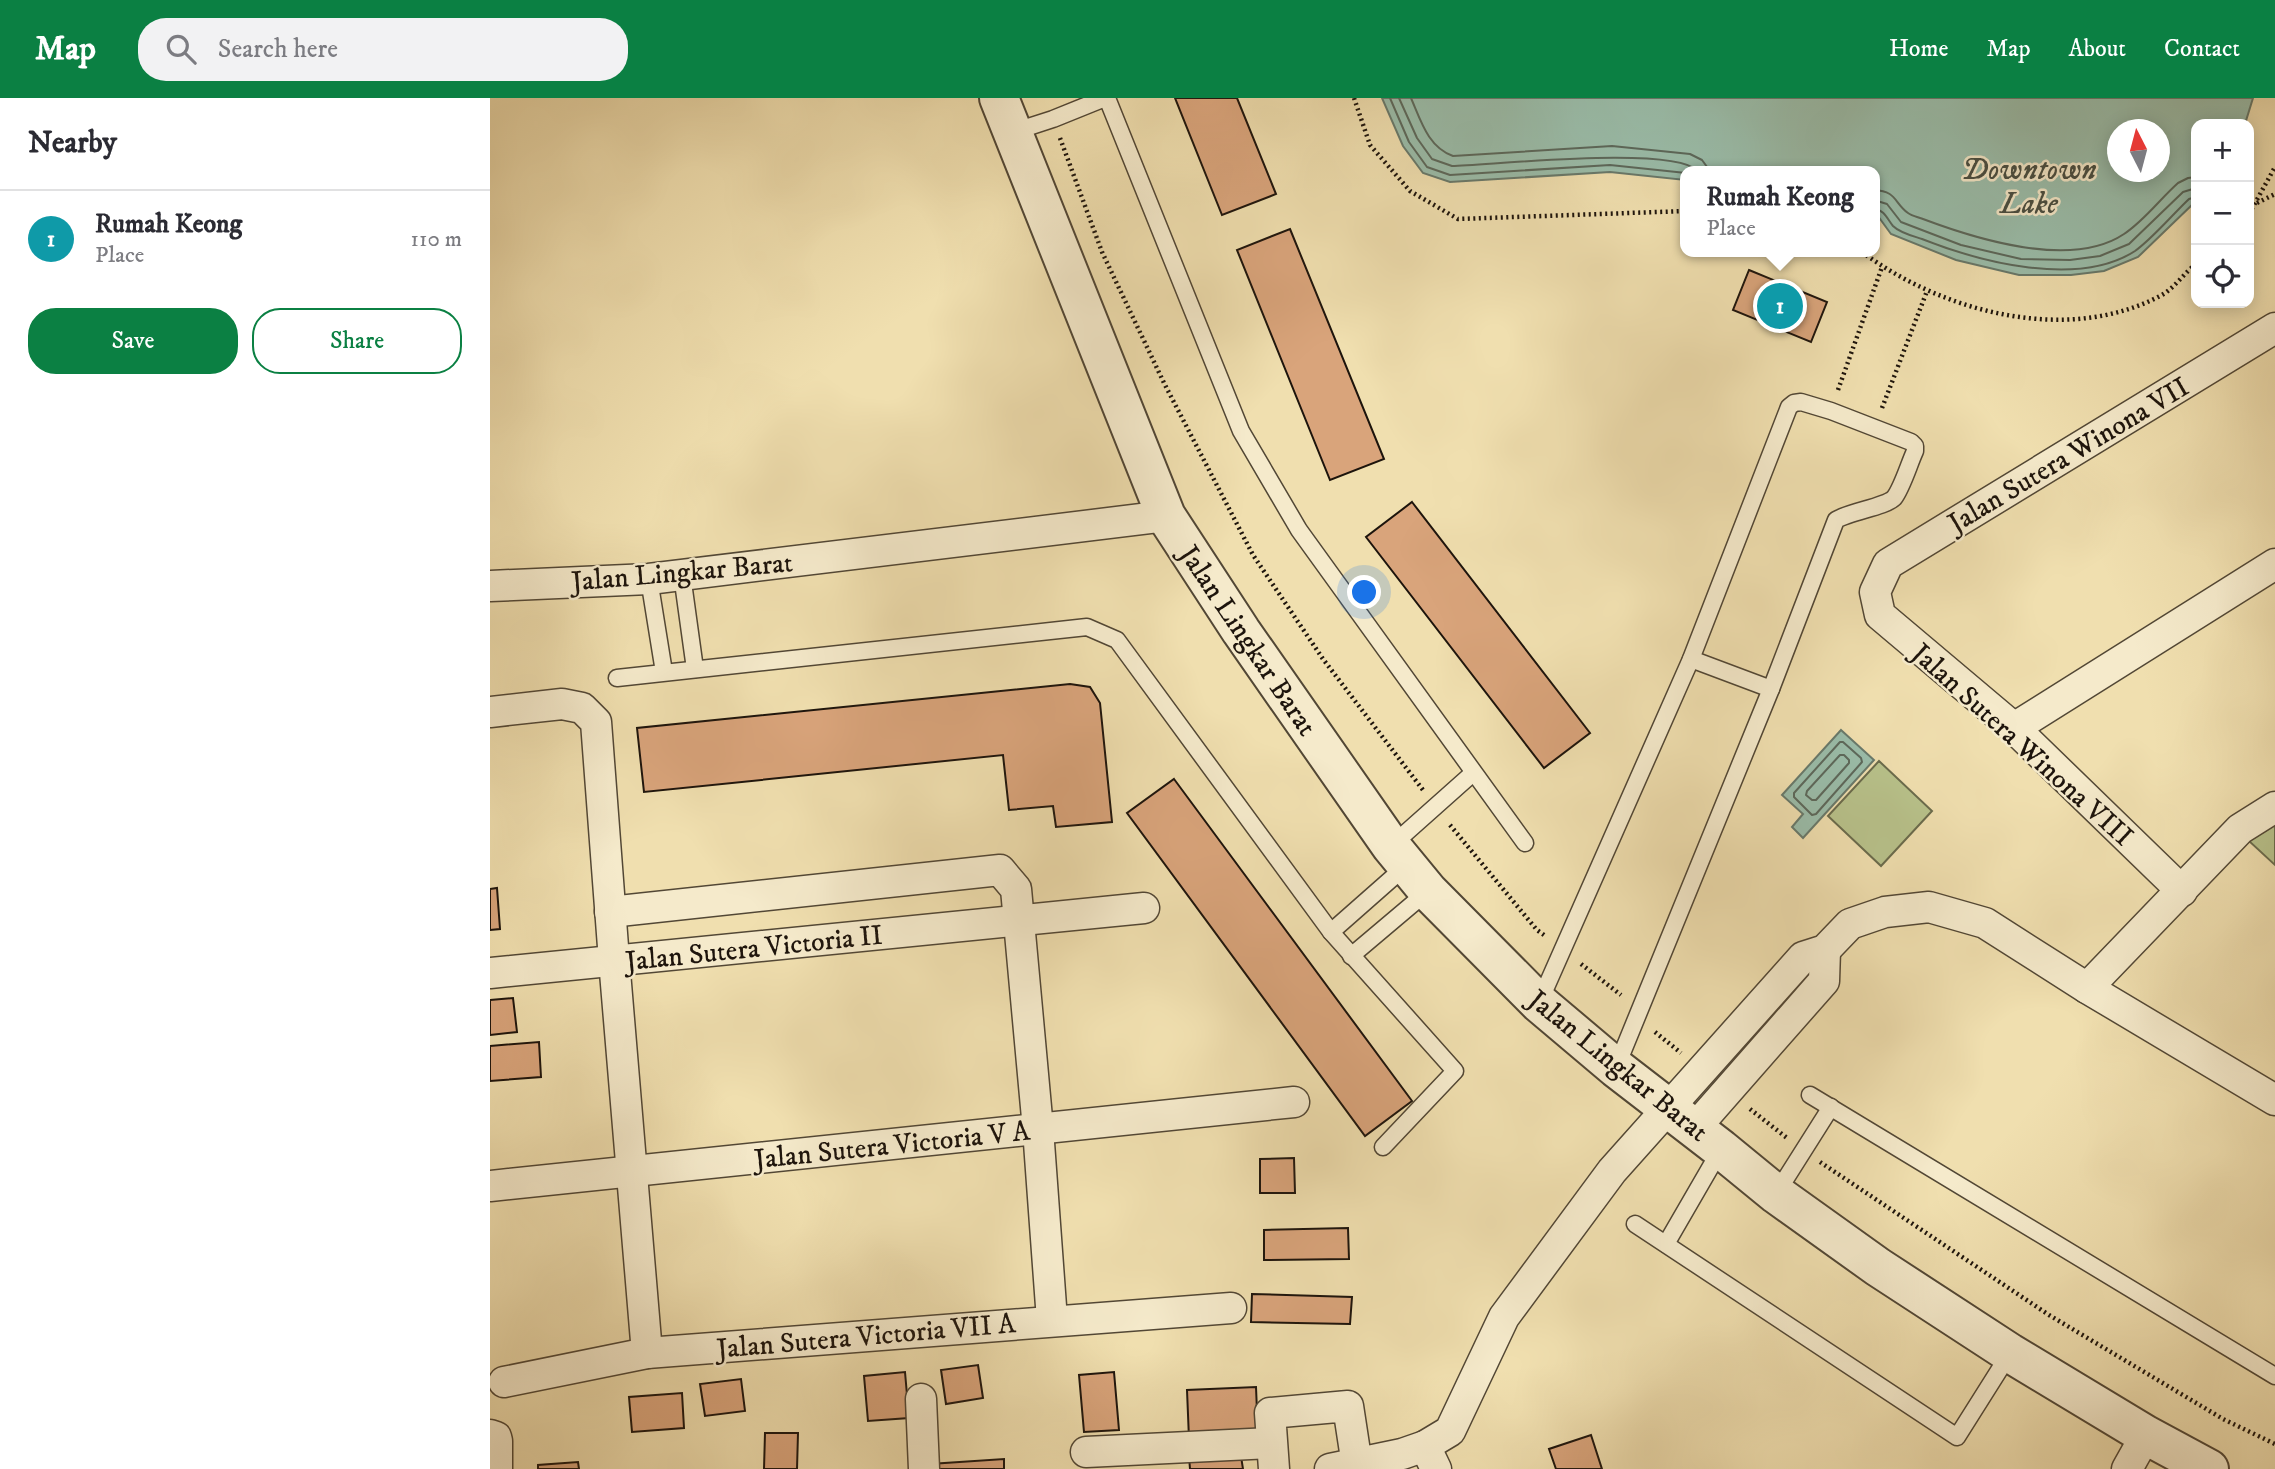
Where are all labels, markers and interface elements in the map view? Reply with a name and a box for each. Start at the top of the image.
search box [138,18,628,81]
text: Map [35,29,96,70]
icon: search [162,30,200,68]
text: Search here [218,33,338,66]
text: Home [1889,34,1948,64]
text: Map [1986,34,2031,64]
text: About [2069,34,2126,64]
text: Contact [2164,34,2240,64]
north arrow [2107,119,2170,182]
map controls [2191,119,2254,308]
button: + [2191,119,2254,182]
text: Nearby [28,125,117,162]
water label: Downtown Lake [1962,152,2096,223]
popup [1680,166,1880,257]
text: Rumah Keong [1706,181,1854,214]
button: − [2191,182,2254,245]
text: Rumah Keong [95,208,242,241]
text: Place [1706,214,1756,243]
text: 1 [47,225,55,254]
text: 110 m [411,225,462,254]
text: Place [95,241,144,270]
button: locate [2191,245,2254,308]
pin: 1 [1757,280,1803,332]
button: Save [28,308,238,374]
button: Share [252,308,462,374]
street label: Jalan Sutera Winona VII [1939,370,2196,543]
street label: Jalan Lingkar Barat [1169,536,1324,743]
street label: Jalan Lingkar Barat [567,545,794,600]
your location [1347,575,1381,609]
street label: Jalan Sutera Winona VIII [1902,634,2140,854]
street label: Jalan Sutera Victoria II [621,918,884,980]
street label: Jalan Lingkar Barat [1518,981,1715,1150]
street label: Jalan Sutera Victoria V A [750,1113,1033,1178]
street label: Jalan Sutera Victoria VII A [712,1306,1018,1367]

